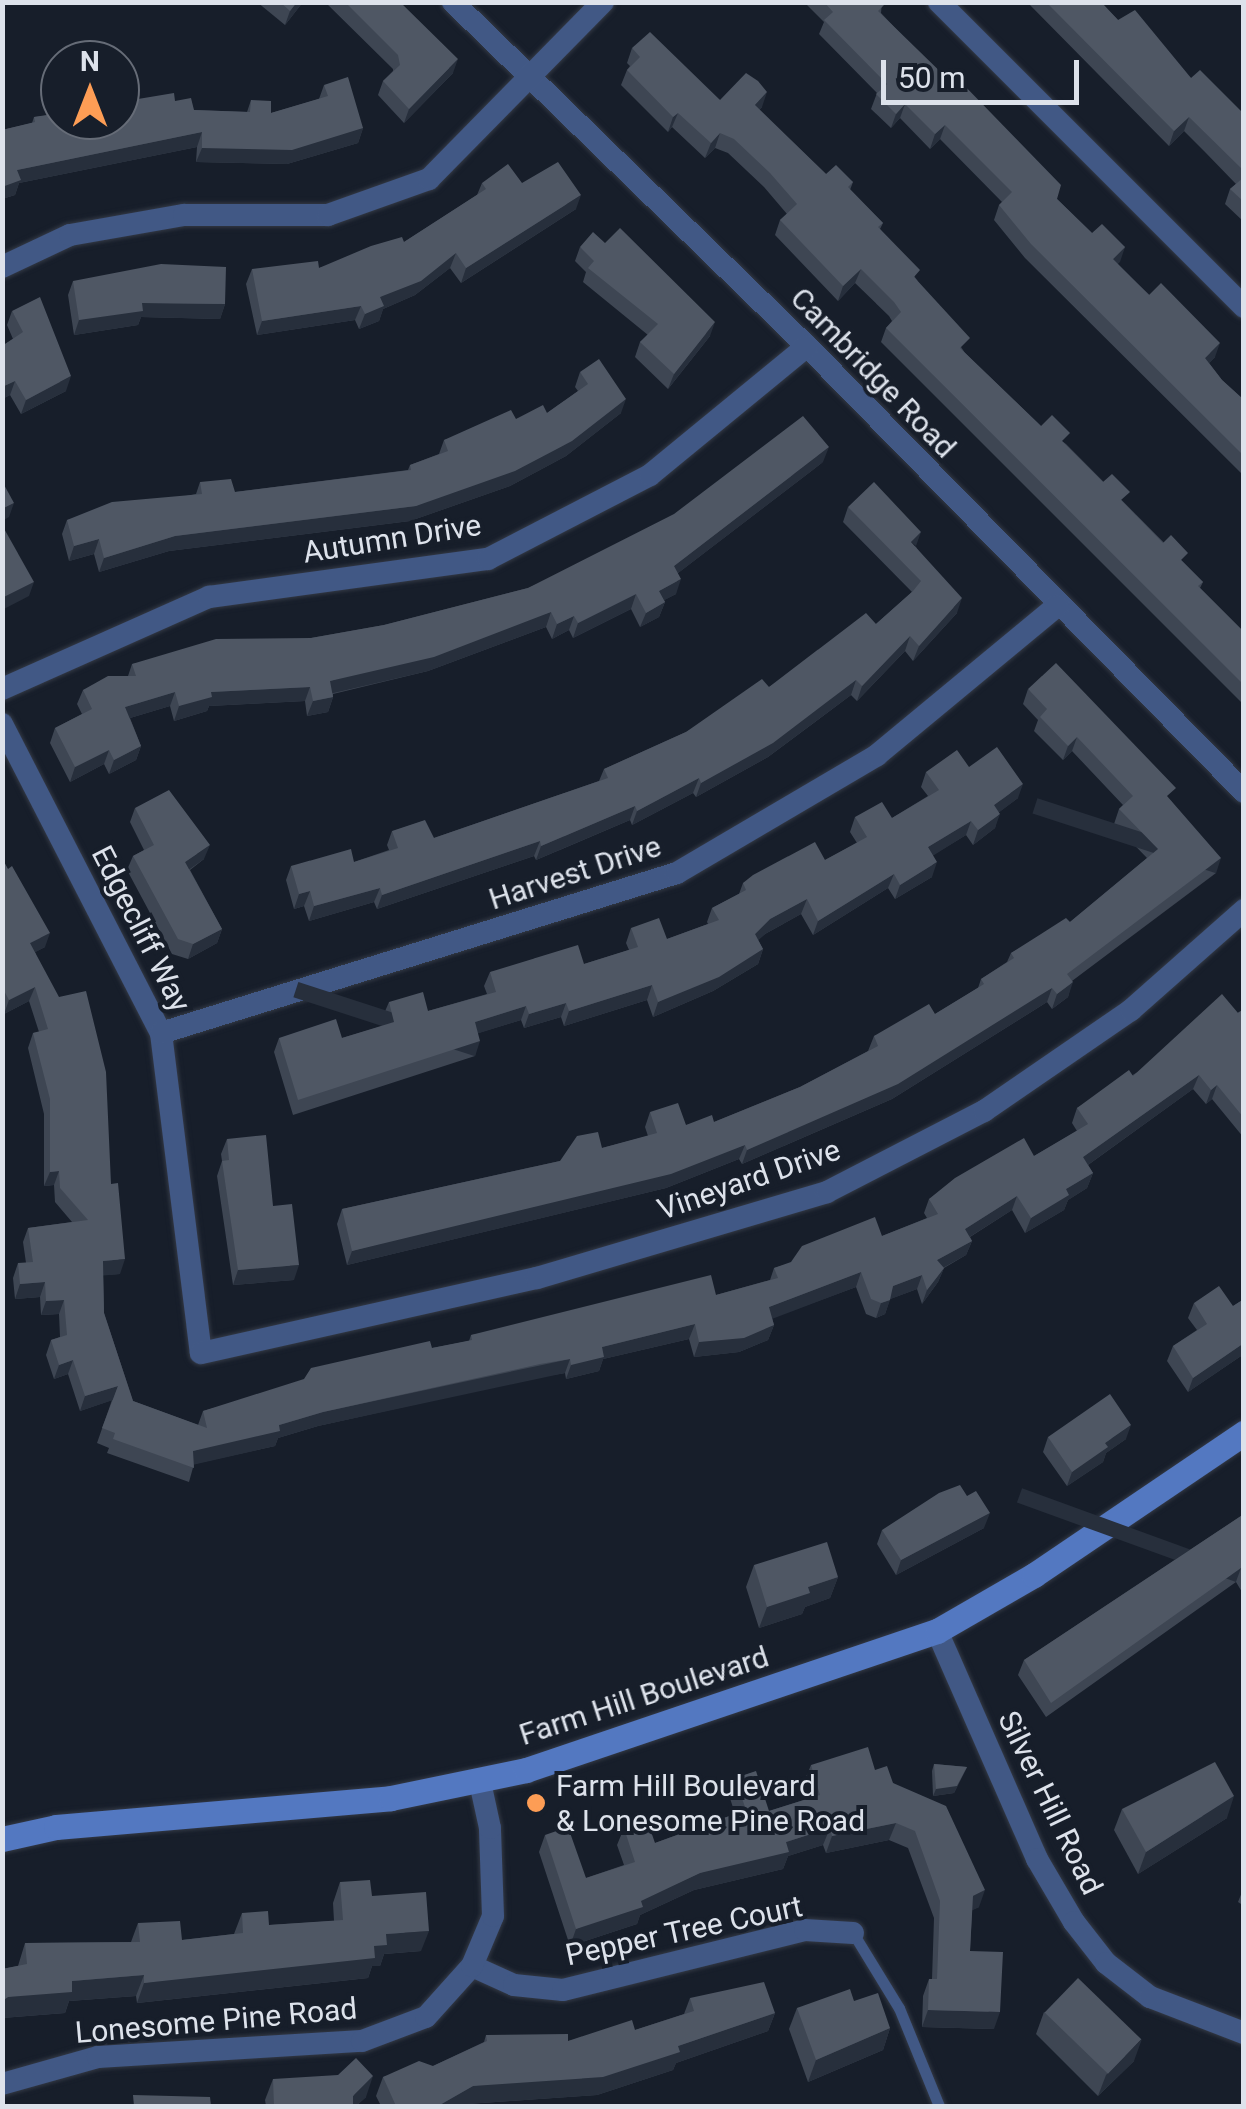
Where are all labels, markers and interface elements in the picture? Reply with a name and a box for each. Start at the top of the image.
north arrow [40,40,140,140]
scale bar [886,40,1084,102]
text: N [80,45,100,78]
text: 50 m [898,60,965,95]
street label: Cambridge Road [783,281,963,465]
street label: Autumn Drive [300,507,484,571]
street label: Harvest Drive [485,828,665,918]
street label: Edgecliff Way [84,840,198,1018]
street label: Vineyard Drive [653,1132,845,1228]
street label: Farm Hill Boulevard [515,1639,773,1753]
street label: Silver Hill Road [990,1705,1110,1901]
place label: Farm Hill Boulevard & Lonesome Pine Road [556,1768,865,1838]
marker: Farm Hill Boulevard & Lonesome Pine Road [525,1792,547,1814]
street label: Pepper Tree Court [562,1888,806,1974]
street label: Lonesome Pine Road [73,1991,359,2051]

